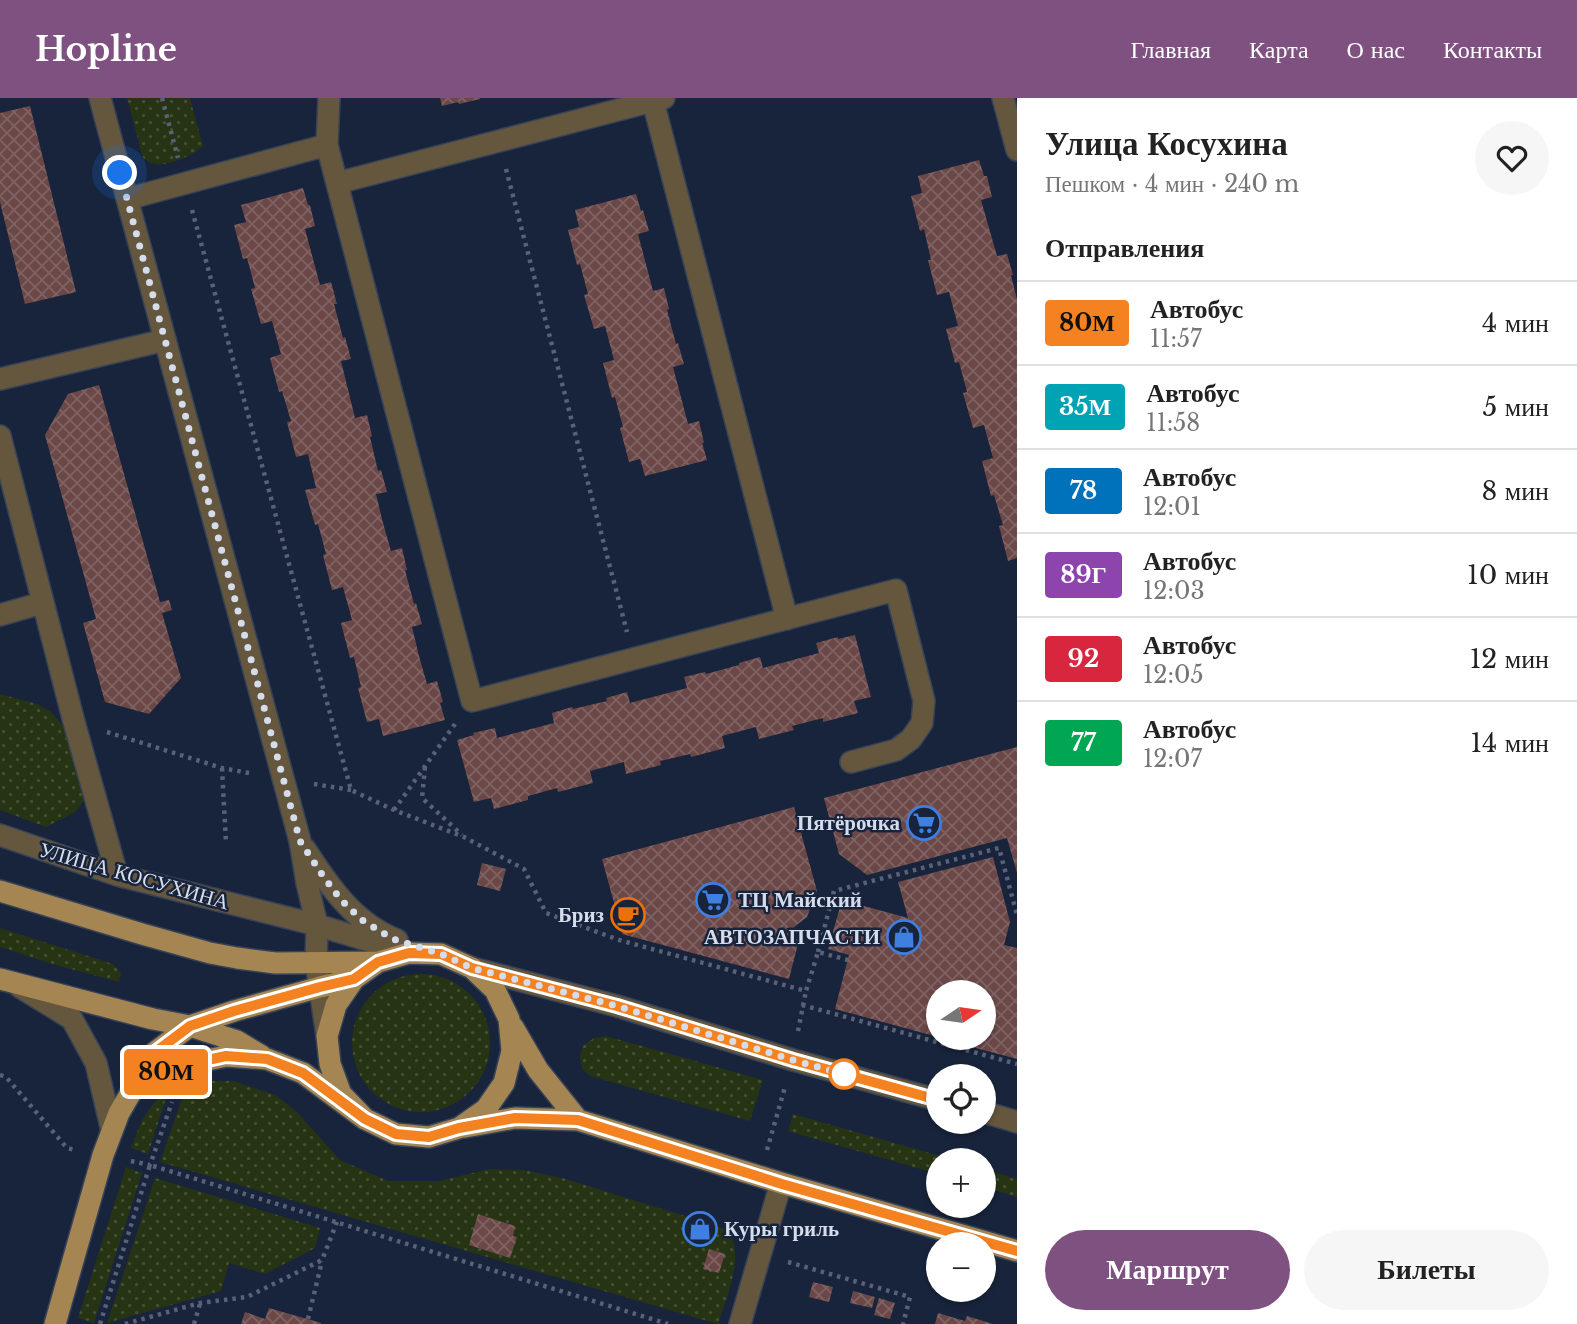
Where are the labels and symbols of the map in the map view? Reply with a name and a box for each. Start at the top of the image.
your location [102,155,137,190]
supermarket icon: Пятёрочка [905,804,943,842]
place label: Пятёрочка [797,810,900,836]
street label: УЛИЦА КОСУХИНА [36,836,233,916]
supermarket icon: ТЦ Майский [694,881,732,919]
place label: ТЦ Майский [738,887,862,913]
cafe icon: Бриз [609,896,647,934]
place label: Бриз [558,902,604,928]
shop icon: АВТОЗАПЧАСТИ [885,918,923,956]
place label: АВТОЗАПЧАСТИ [704,924,880,950]
north arrow [926,980,996,1050]
line badge: 80М [126,1049,206,1095]
unlabelled marker [829,1059,859,1089]
shop icon: Куры гриль [681,1210,719,1248]
place label: Куры гриль [724,1216,839,1242]

